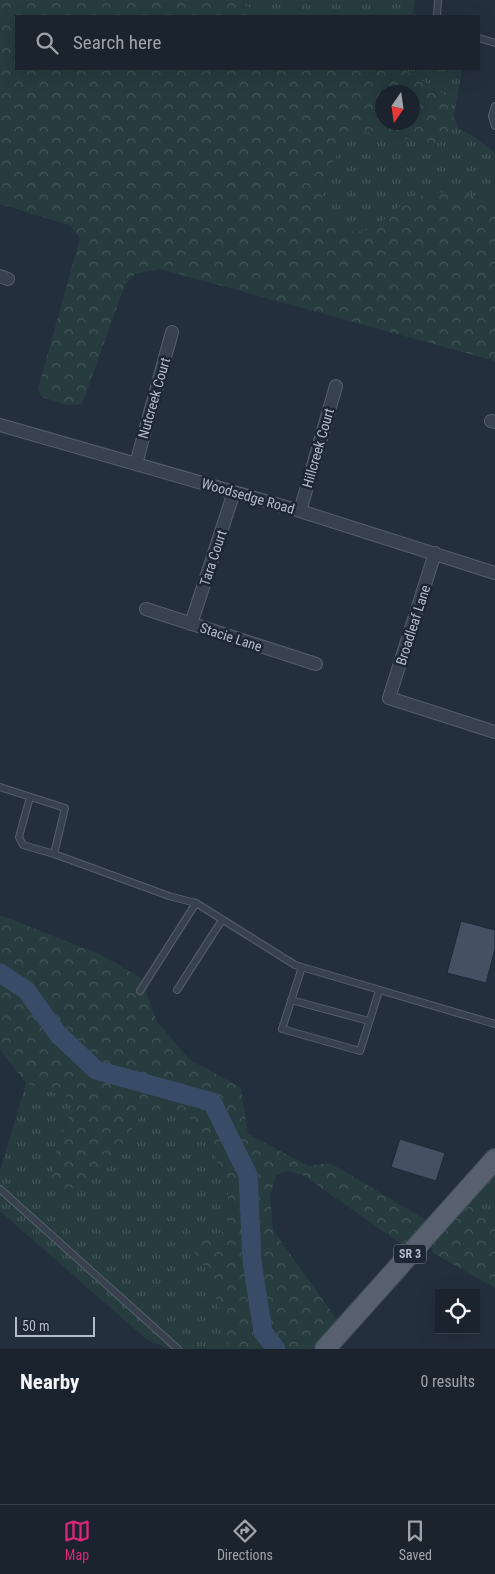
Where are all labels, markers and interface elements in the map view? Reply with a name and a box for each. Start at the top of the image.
search box [15,15,480,70]
icon: search [33,29,61,57]
text: Search here [73,31,161,54]
north arrow [375,85,420,130]
street label: Nutcreek Court [135,356,173,440]
street label: Hillcreek Court [299,406,337,490]
street label: Woodsedge Road [200,475,296,517]
street label: Tara Court [196,528,230,588]
street label: Broadleaf Lane [393,583,434,667]
street label: Stacie Lane [198,619,264,655]
road number: SR 3 [394,1244,426,1264]
map controls [435,1289,480,1334]
button: locate [435,1289,480,1334]
scale bar [15,1314,95,1337]
text: 50 m [22,1318,50,1334]
text: Nearby [20,1370,79,1394]
text: 0 results [420,1372,475,1391]
tab: Map [63,1517,91,1563]
tab: Directions [217,1517,273,1563]
tab: Saved [399,1517,432,1563]

